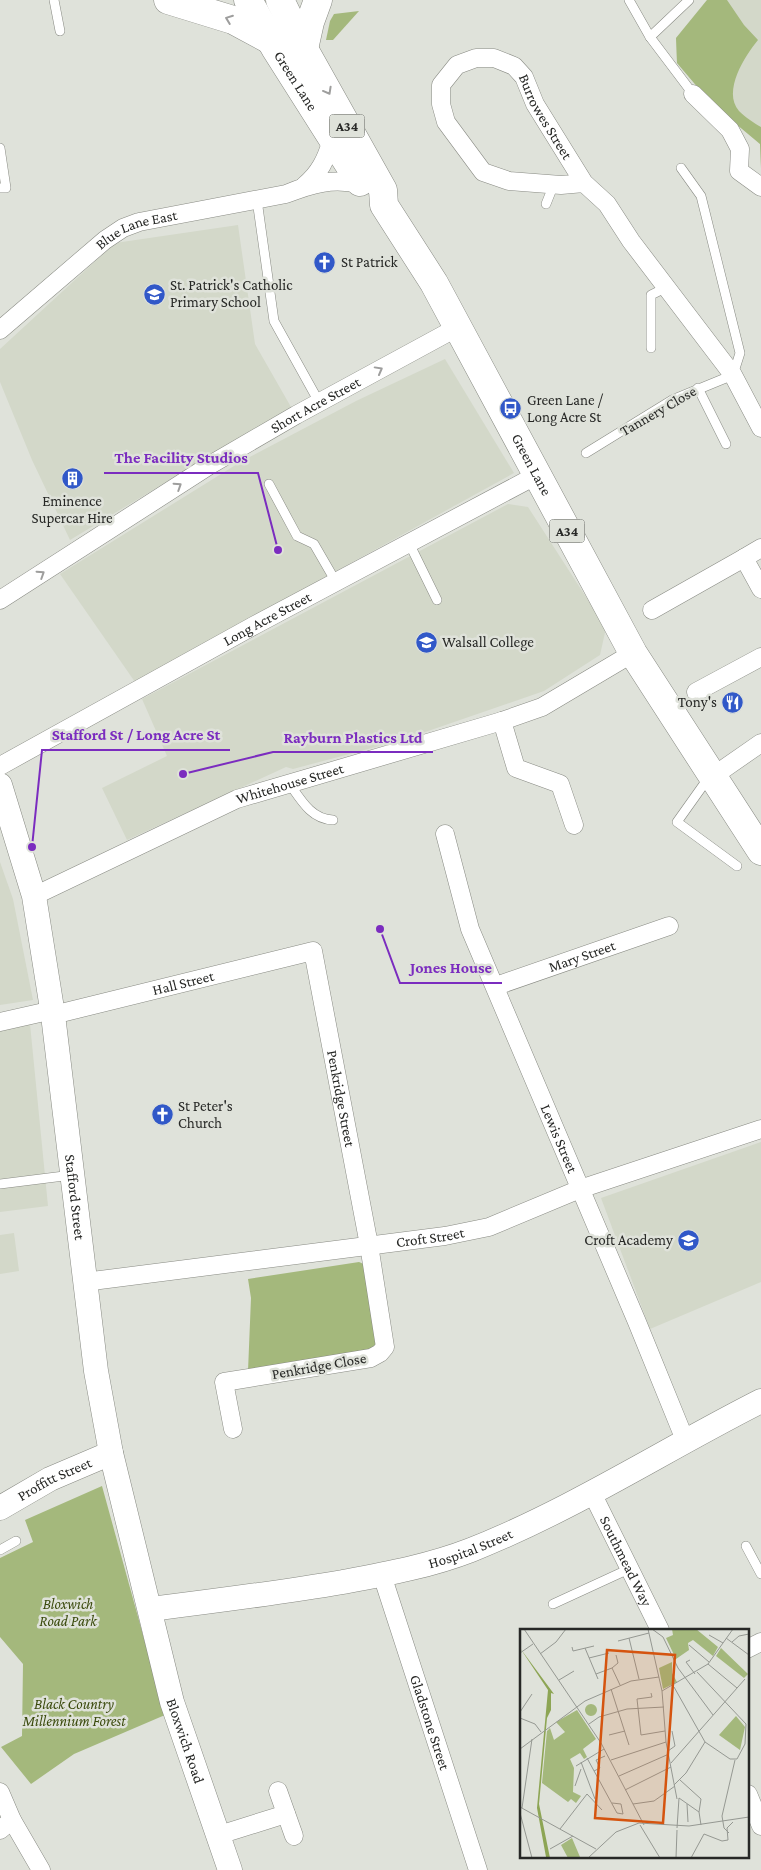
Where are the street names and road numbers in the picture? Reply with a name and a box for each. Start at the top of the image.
street label: Green Lane [271,48,321,114]
street label: Burrowes Street [516,72,576,163]
road number: A34 [330,114,364,138]
street label: Blue Lane East [92,207,180,253]
street label: Short Acre Street [268,373,364,436]
street label: Tannery Close [617,383,700,440]
street label: Green Lane [509,431,555,498]
road number: A34 [550,520,584,542]
street label: Long Acre Street [220,588,315,649]
street label: Whitehouse Street [234,760,346,807]
street label: Mary Street [546,937,618,975]
street label: Hall Street [151,967,216,998]
street label: Penkridge Street [324,1049,358,1149]
street label: Lewis Street [537,1102,581,1176]
street label: Stafford Street [62,1153,88,1242]
street label: Croft Street [395,1224,467,1250]
street label: Penkridge Close [271,1350,368,1383]
street label: Proffitt Street [15,1454,95,1504]
street label: Southmead Way [597,1513,655,1609]
street label: Hospital Street [427,1525,516,1571]
street label: Gladstone Street [407,1673,453,1773]
street label: Bloxwich Road [163,1696,207,1786]

